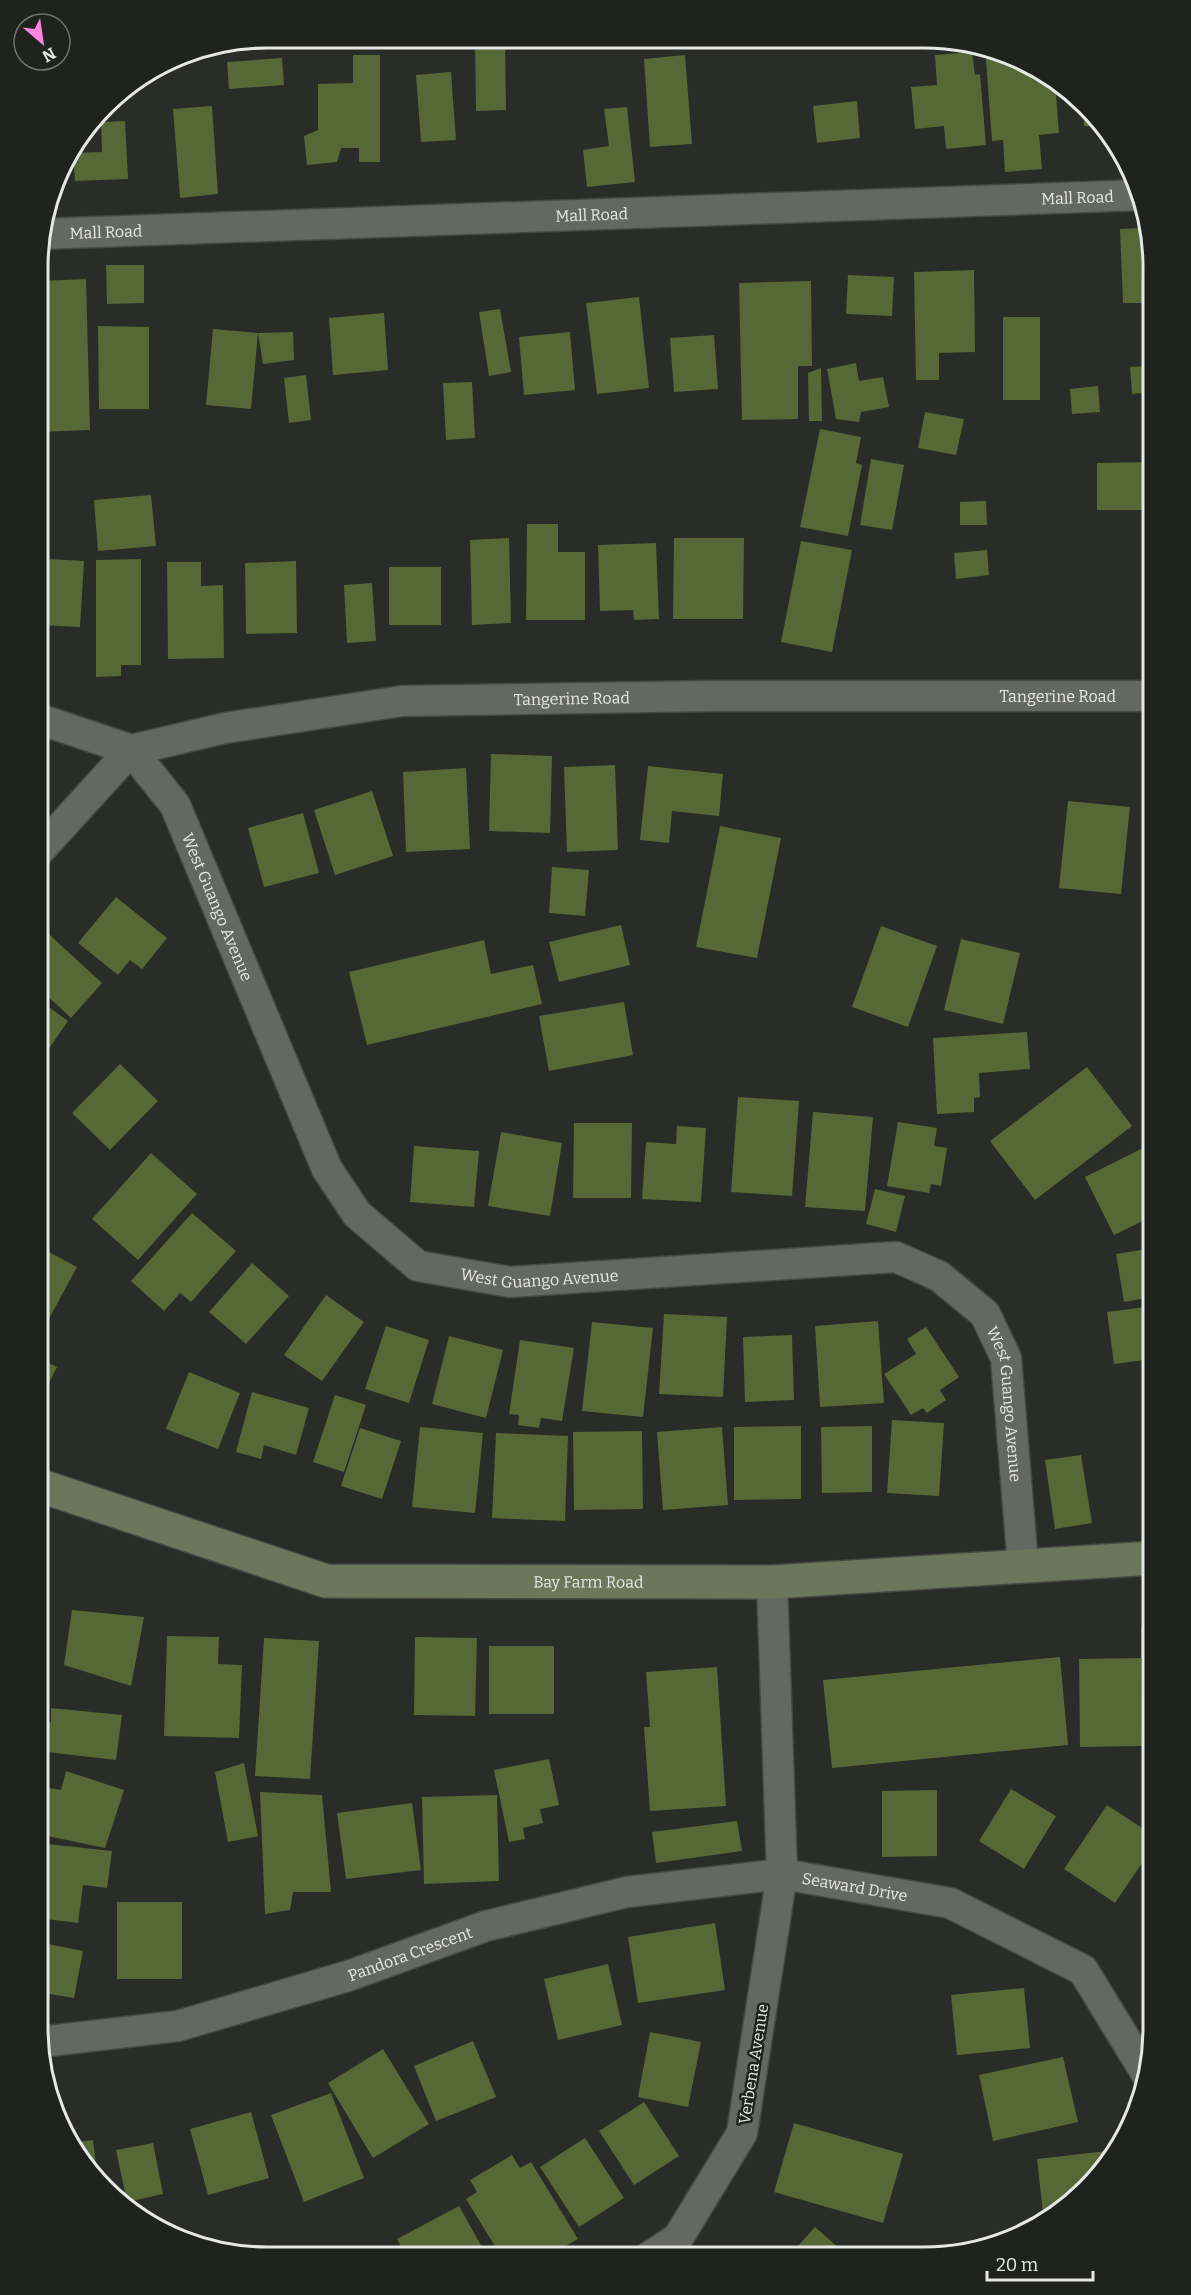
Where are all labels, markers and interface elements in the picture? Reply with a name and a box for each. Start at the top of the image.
north arrow [12,12,72,72]
text: N [39,43,59,66]
street label: Mall Road [1041,187,1115,209]
street label: Mall Road [555,204,629,226]
street label: Mall Road [69,221,143,243]
street label: Tangerine Road [1000,687,1116,706]
street label: Tangerine Road [513,688,631,709]
street label: West Guango Avenue [178,830,256,984]
street label: West Guango Avenue [459,1265,619,1292]
street label: West Guango Avenue [982,1323,1025,1483]
street label: Bay Farm Road [533,1572,644,1592]
street label: Seaward Drive [801,1869,909,1905]
street label: Pandora Crescent [345,1923,475,1985]
street label: Verbena Avenue [735,2002,772,2126]
scale bar [987,2244,1094,2282]
text: 20 m [996,2254,1038,2276]

